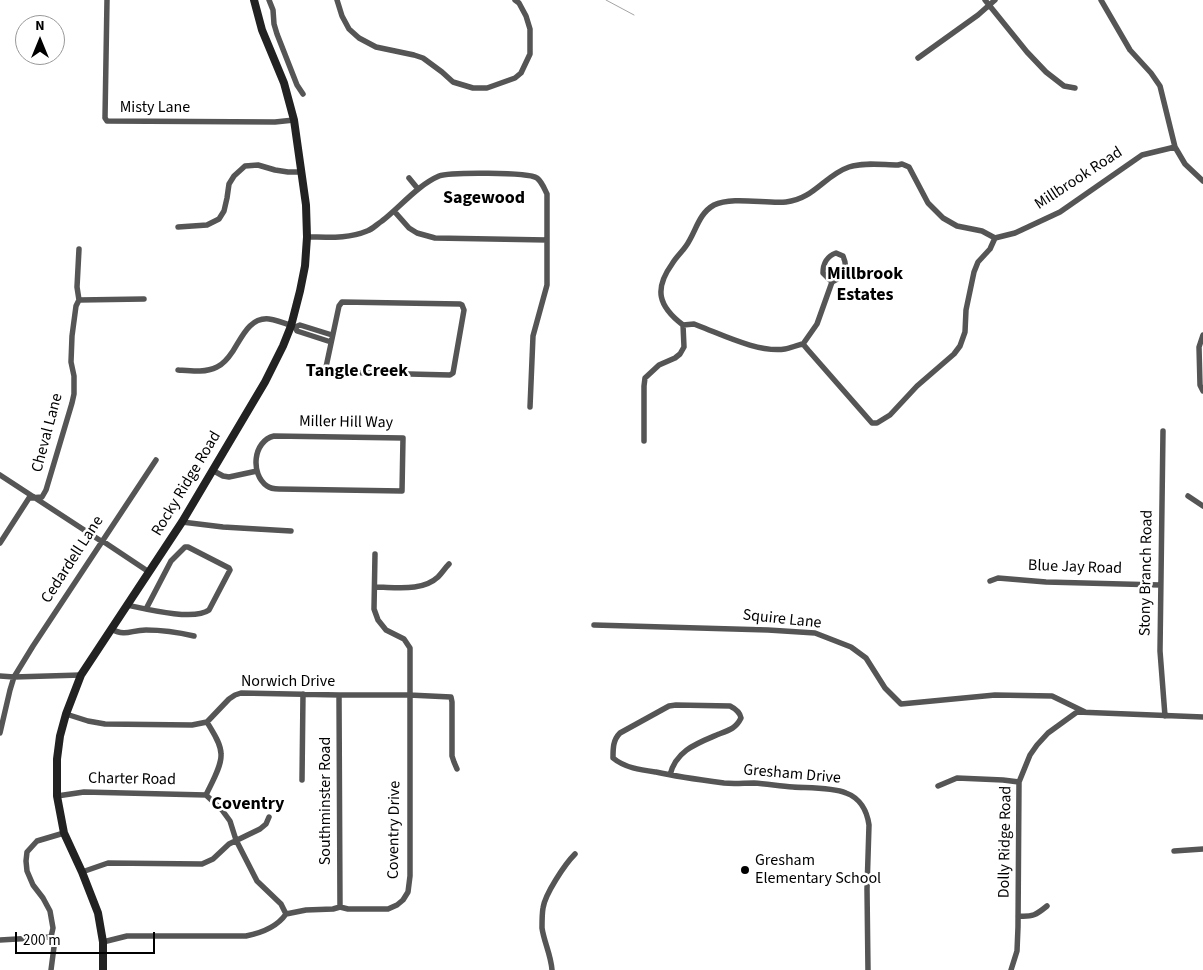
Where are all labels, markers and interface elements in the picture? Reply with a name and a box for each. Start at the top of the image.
north arrow [15,15,65,65]
text: N [35,16,45,36]
street label: Misty Lane [120,98,190,118]
street label: Millbrook Road [1032,144,1126,214]
district label: Sagewood [443,188,525,210]
district label: Millbrook Estates [827,264,903,306]
district label: Tangle Creek [306,361,408,383]
street label: Cheval Lane [28,391,68,475]
street label: Miller Hill Way [299,413,393,433]
street label: Rocky Ridge Road [148,428,226,540]
street label: Stony Branch Road [1136,510,1158,636]
street label: Cedardell Lane [38,513,108,607]
street label: Blue Jay Road [1028,557,1122,579]
street label: Squire Lane [742,606,822,634]
street label: Norwich Drive [241,672,335,692]
street label: Southminster Road [316,737,336,865]
street label: Gresham Drive [742,761,842,789]
street label: Charter Road [88,770,176,790]
street label: Coventry Drive [385,781,405,879]
street label: Dolly Ridge Road [995,786,1017,898]
district label: Coventry [212,794,284,816]
place label: Gresham Elementary School [755,851,881,889]
marker: Gresham Elementary School [739,864,751,876]
scale bar [18,922,158,954]
text: 200 m [23,930,61,951]

